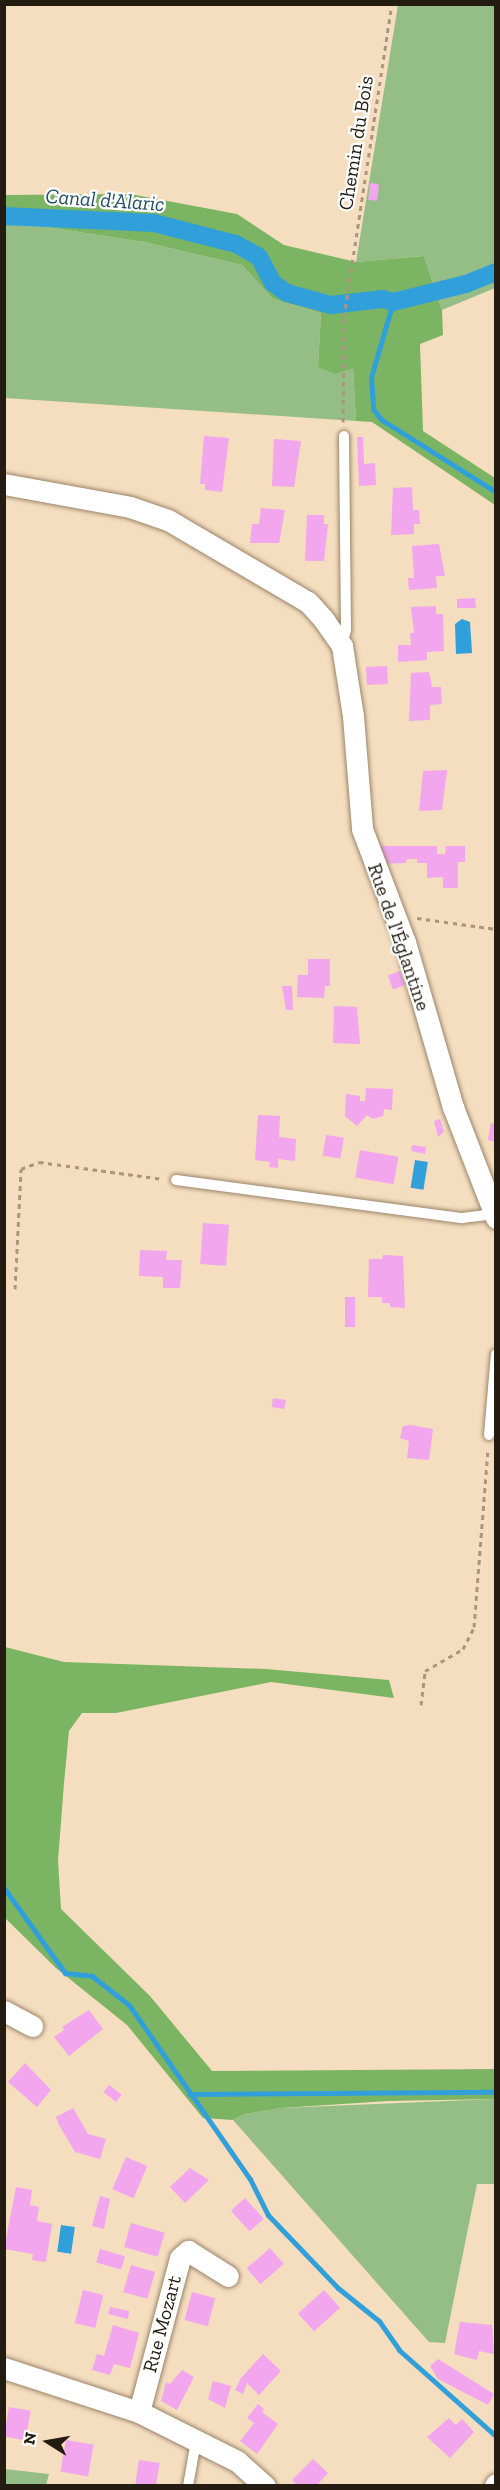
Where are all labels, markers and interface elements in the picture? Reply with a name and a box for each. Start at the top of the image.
street label: Chemin du Bois [334,74,378,212]
water label: Canal d'Alaric [45,183,165,217]
street label: Rue de l'Églantine [363,860,435,1014]
street label: Rue Mozart [138,2273,186,2375]
north arrow [18,2412,78,2472]
text: N [19,2431,40,2446]

